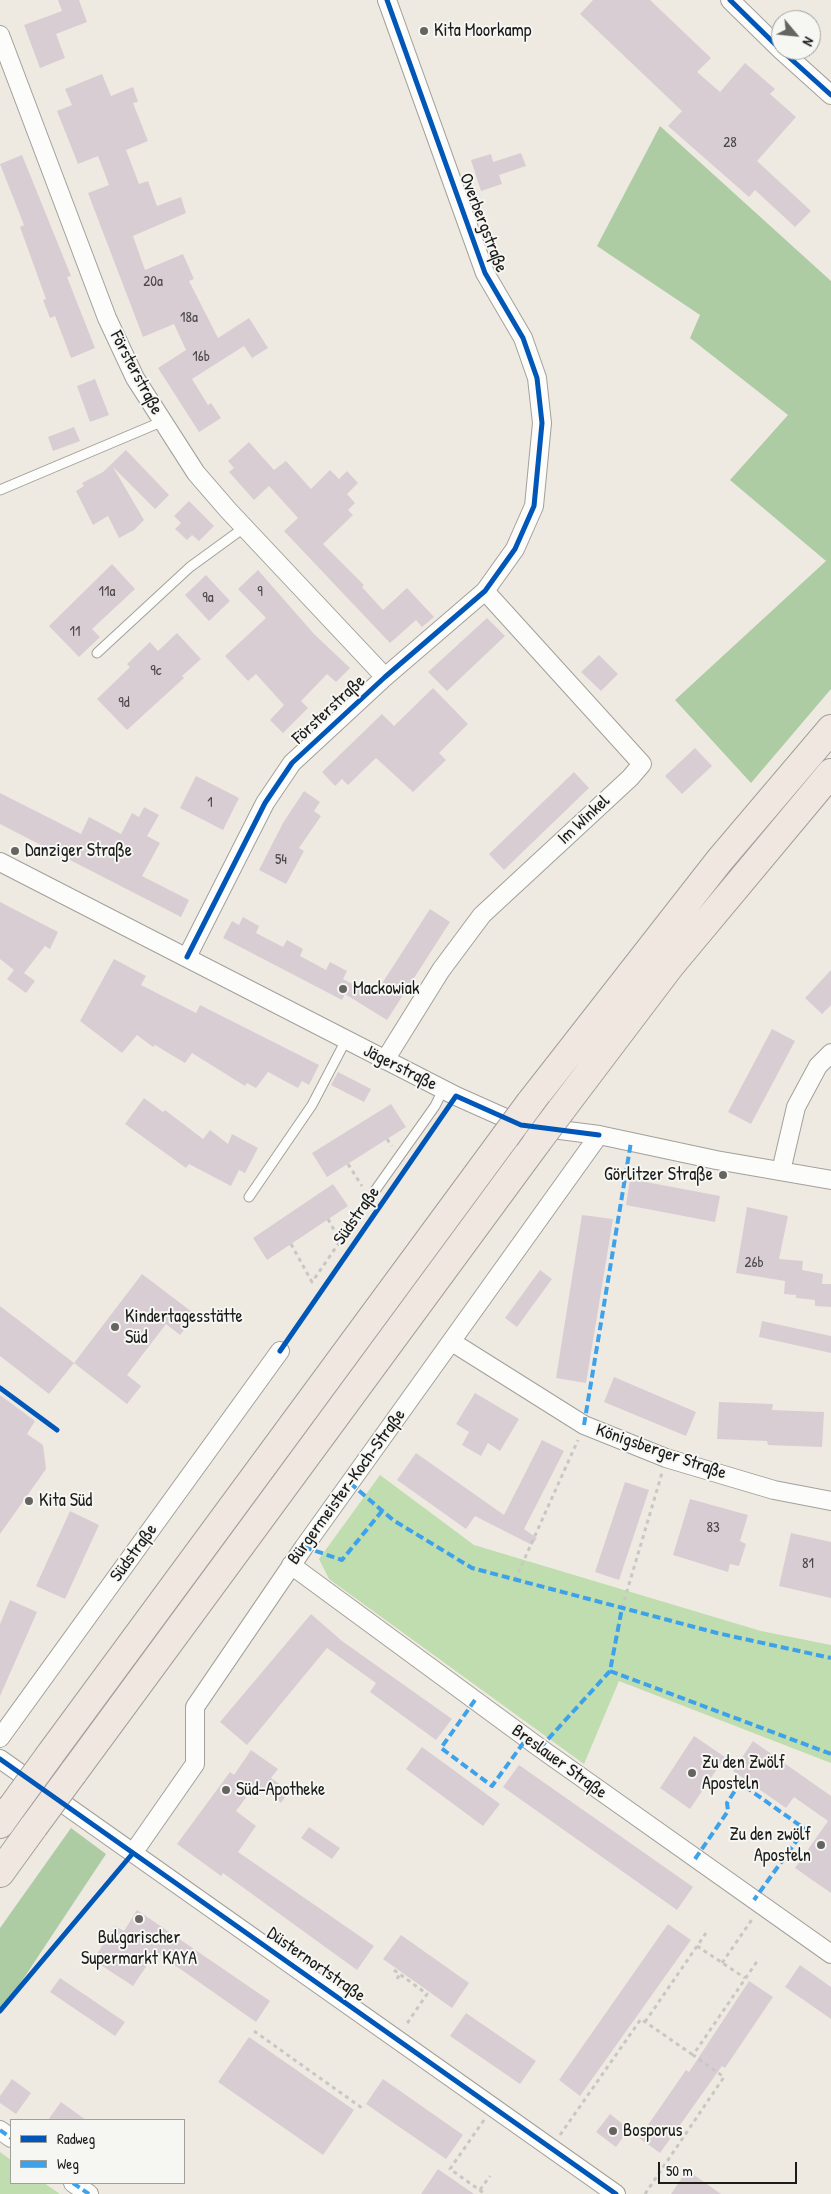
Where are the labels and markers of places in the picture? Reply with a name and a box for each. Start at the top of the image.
place label: Kita Moorkamp [434,20,531,42]
marker: Kita Moorkamp [418,25,430,37]
place label: Danziger Straße [25,840,132,862]
marker: Danziger Straße [9,845,21,857]
place label: Mackowiak [353,978,419,1000]
marker: Mackowiak [337,983,349,995]
place label: Görlitzer Straße [604,1164,713,1186]
marker: Görlitzer Straße [717,1169,729,1181]
place label: Kindertagesstätte Süd [125,1306,243,1348]
marker: Kindertagesstätte Süd [109,1321,121,1333]
place label: Kita Süd [39,1490,92,1512]
marker: Kita Süd [23,1495,35,1507]
place label: Zu den Zwölf Aposteln [702,1752,785,1795]
marker: Zu den Zwölf Aposteln [686,1767,698,1779]
place label: Süd-Apotheke [236,1779,325,1801]
marker: Süd-Apotheke [220,1784,232,1796]
place label: Zu den zwölf Aposteln [730,1824,811,1866]
marker: Zu den zwölf Aposteln [815,1839,827,1851]
marker: Bulgarischer Supermarkt KAYA [133,1913,145,1925]
place label: Bulgarischer Supermarkt KAYA [81,1927,197,1970]
place label: Bosporus [623,2120,682,2142]
marker: Bosporus [607,2125,619,2137]

